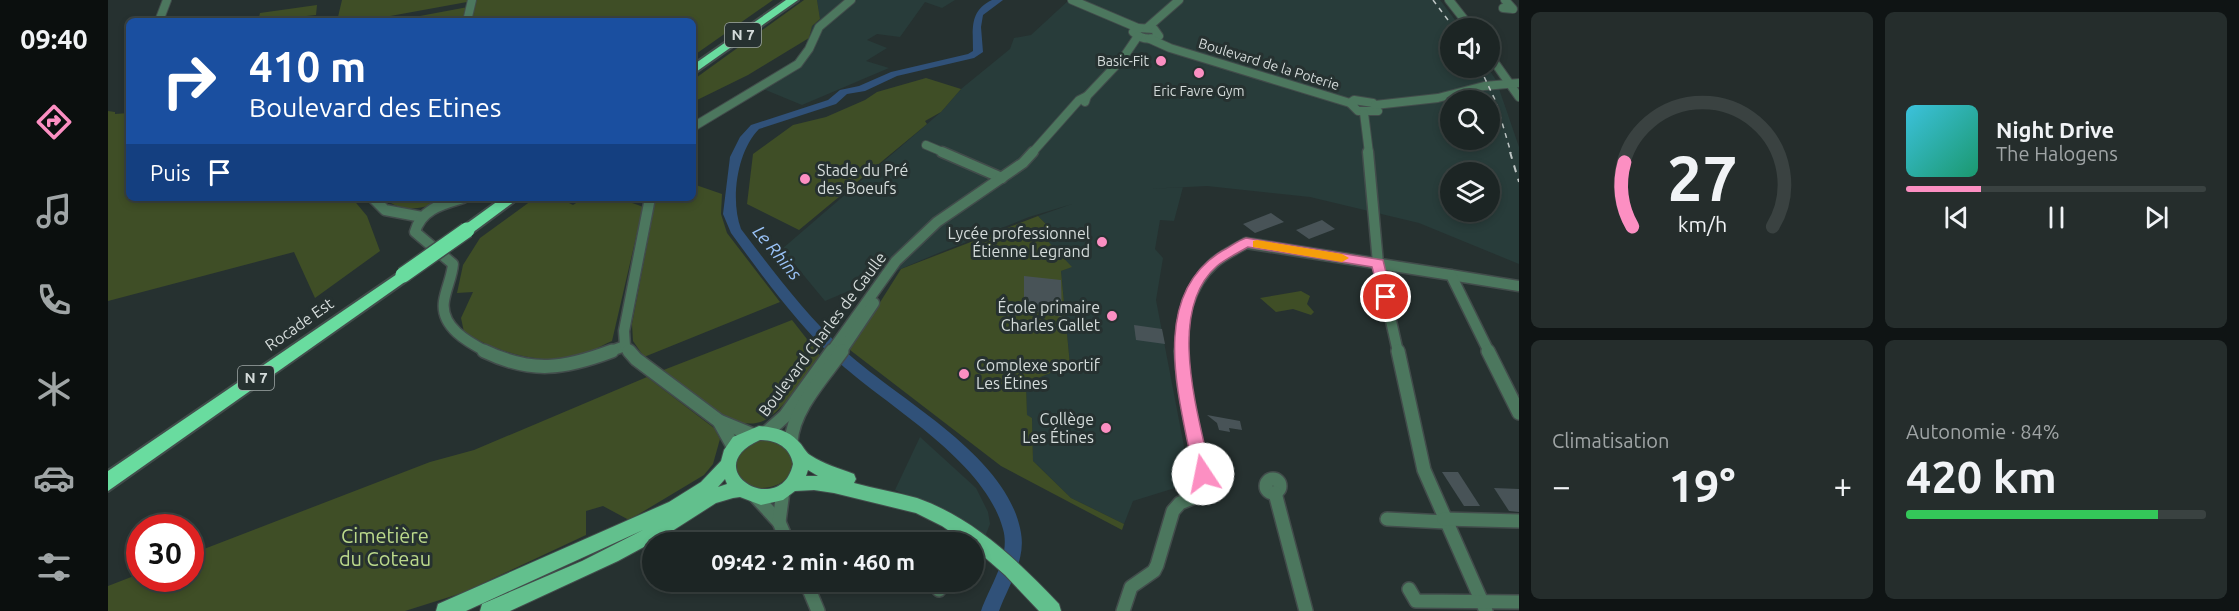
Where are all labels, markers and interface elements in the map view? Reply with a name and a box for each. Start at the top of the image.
map controls [1440,18,1500,222]
button: sound [1440,18,1500,78]
road number: N 7 [725,23,761,47]
text: 09:40 [20,24,88,54]
street label: Boulevard de la Poterie [1197,35,1341,93]
icon: right [150,42,228,120]
text: 410 m [249,43,366,90]
place label: Basic-Fit [1097,53,1149,69]
marker: Basic-Fit [1154,54,1168,68]
marker: Eric Favre Gym [1192,66,1206,80]
place label: Eric Favre Gym [1153,83,1245,99]
button: search [1440,90,1500,150]
text: Boulevard des Etines [249,92,502,122]
icon: directions [33,101,75,143]
text: Night Drive [1996,117,2114,142]
text: The Halogens [1996,142,2118,165]
text: 27 [1667,143,1737,213]
icon: arrive [203,156,236,189]
text: Puis [150,160,191,185]
place label: Stade du Pré des Boeufs [817,161,908,197]
button: layers [1440,162,1500,222]
marker: Stade du Pré des Boeufs [798,172,812,186]
icon: music [33,190,75,232]
icon: previous [1940,201,1973,234]
icon: pause [2040,201,2073,234]
icon: next [2140,201,2173,234]
text: km/h [1677,212,1727,236]
water label: Le Rhins [749,221,806,284]
place label: Lycée professionnel Étienne Legrand [948,224,1090,260]
marker: Lycée professionnel Étienne Legrand [1095,235,1109,249]
street label: Boulevard Charles de Gaulle [754,248,890,420]
pin [1360,271,1411,322]
icon: phone [33,279,75,321]
icon: arrive [1369,280,1402,313]
street label: Rocade Est [261,294,337,354]
place label: École primaire Charles Gallet [997,296,1101,334]
marker: École primaire Charles Gallet [1105,309,1119,323]
place label: Complexe sportif Les Étines [976,356,1101,392]
road number: N 7 [238,366,274,390]
marker: Complexe sportif Les Étines [957,367,971,381]
icon: climate [33,368,75,410]
place label: Collège Les Étines [1022,410,1094,446]
text: Autonomie · 84% [1906,420,2060,443]
marker: Collège Les Étines [1099,421,1113,435]
text: Climatisation [1552,429,1669,452]
position arrow [1171,442,1235,506]
text: 420 km [1906,451,2057,502]
icon: car [33,457,75,499]
text: 19° [1669,460,1735,511]
text: − [1552,467,1571,504]
text: + [1833,467,1852,504]
speed limit sign: 30 [126,514,204,592]
park label: Cimetière du Coteau [339,524,431,570]
icon: filters [33,546,75,588]
text: 09:42 · 2 min · 460 m [711,549,915,574]

